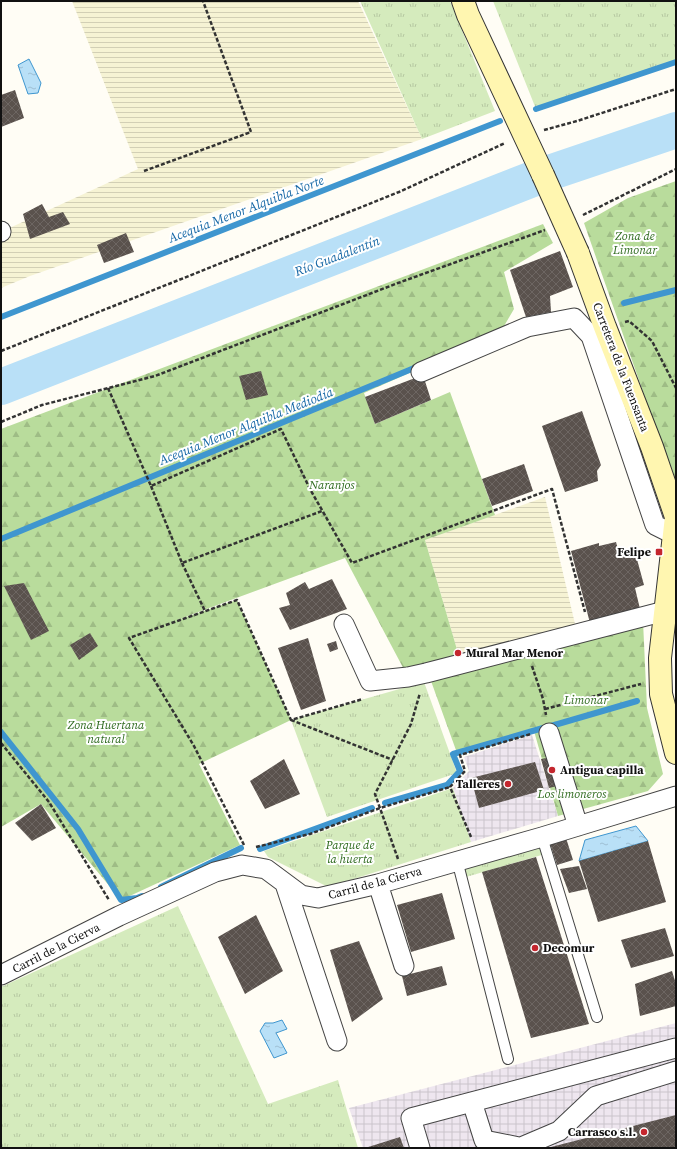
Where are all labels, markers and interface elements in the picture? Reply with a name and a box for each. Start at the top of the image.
water label: Acequia Menor Alquibla Norte [165,171,327,247]
park label: Zona de Limonar [612,228,658,258]
water label: Río Guadalentín [291,232,383,280]
street label: Carretera de la Fuensanta [589,300,653,435]
water label: Acequia Menor Alquibla Mediodía [155,383,336,469]
park label: Naranjos [308,477,355,493]
place label: Felipe [617,544,651,560]
marker: Felipe [654,547,664,557]
place label: Mural Mar Menor [466,645,564,661]
marker: Mural Mar Menor [453,648,463,658]
park label: Limonar [563,692,609,708]
park label: Zona Huertana natural [67,717,145,747]
place label: Antigua capilla [560,762,644,778]
marker: Antigua capilla [547,765,557,775]
place label: Talleres [456,776,501,792]
marker: Talleres [503,779,513,789]
park label: Los limoneros [537,786,607,802]
park label: Parque de la huerta [325,837,374,867]
street label: Carril de la Cierva [326,863,424,903]
street label: Carril de la Cierva [9,919,103,977]
place label: Decomur [543,940,595,956]
marker: Decomur [530,943,540,953]
place label: Carrasco s.l. [568,1124,636,1140]
marker: Carrasco s.l. [639,1127,649,1137]

